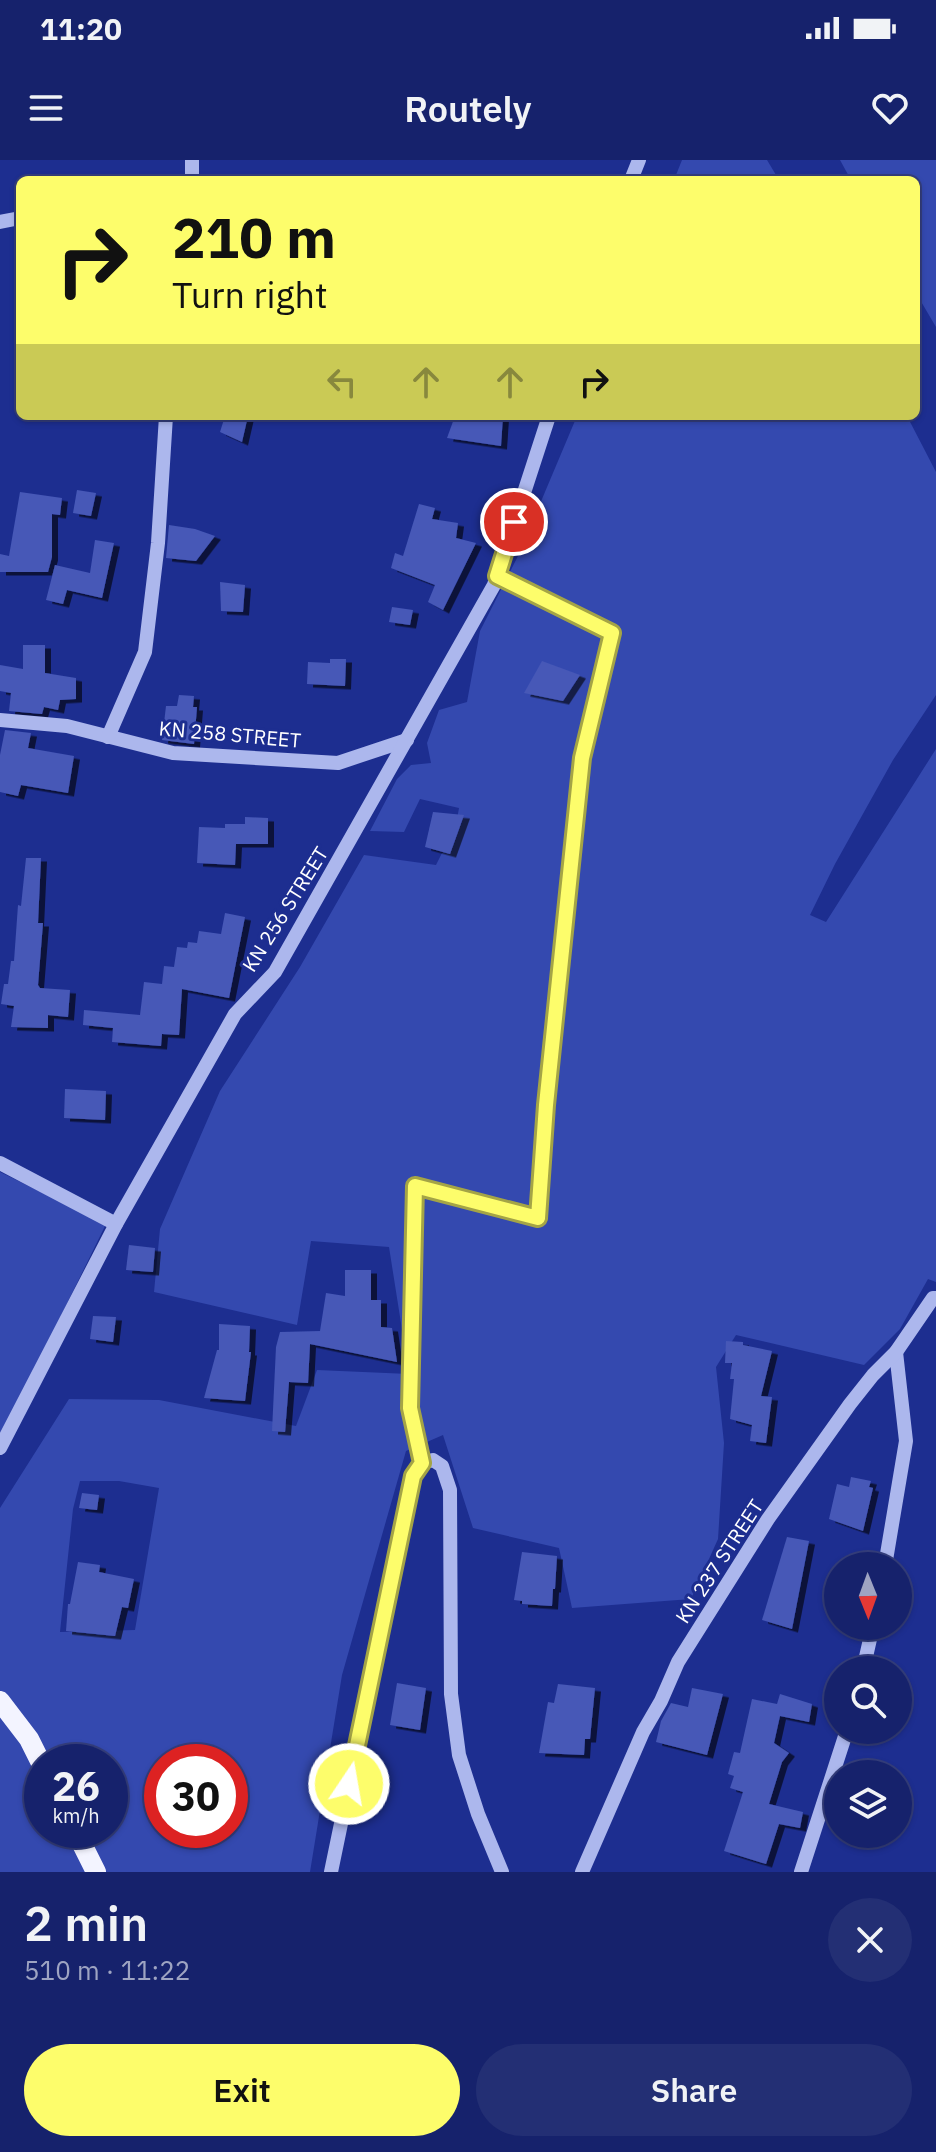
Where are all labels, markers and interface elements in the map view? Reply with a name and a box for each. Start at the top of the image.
text: 11:20 [40,9,122,48]
text: Routely [404,85,532,132]
icon: menu [24,86,68,130]
icon: heart [868,86,912,130]
text: 210 m [172,201,336,273]
icon: right [40,208,144,312]
text: Turn right [172,271,328,318]
icon: left [320,360,364,404]
icon: ahead [404,360,448,404]
icon: ahead [488,360,532,404]
icon: right [572,360,616,404]
pin [480,488,548,556]
icon: arrive [492,500,536,544]
street label: KN 258 STREET [158,714,302,754]
street label: KN 256 STREET [236,841,334,977]
street label: KN 237 STREET [669,1494,769,1628]
north arrow [824,1552,912,1640]
map controls [824,1552,912,1848]
button: search [824,1656,912,1744]
position arrow [307,1742,391,1826]
speed limit sign: 30 [144,1744,248,1848]
text: 26 [52,1760,100,1812]
button: layers [824,1760,912,1848]
text: km/h [52,1802,100,1829]
text: 2 min [24,1892,148,1954]
button: close [828,1898,912,1982]
text: 510 m · 11:22 [24,1953,190,1987]
button: Exit [24,2044,460,2136]
button: Share [476,2044,912,2136]

